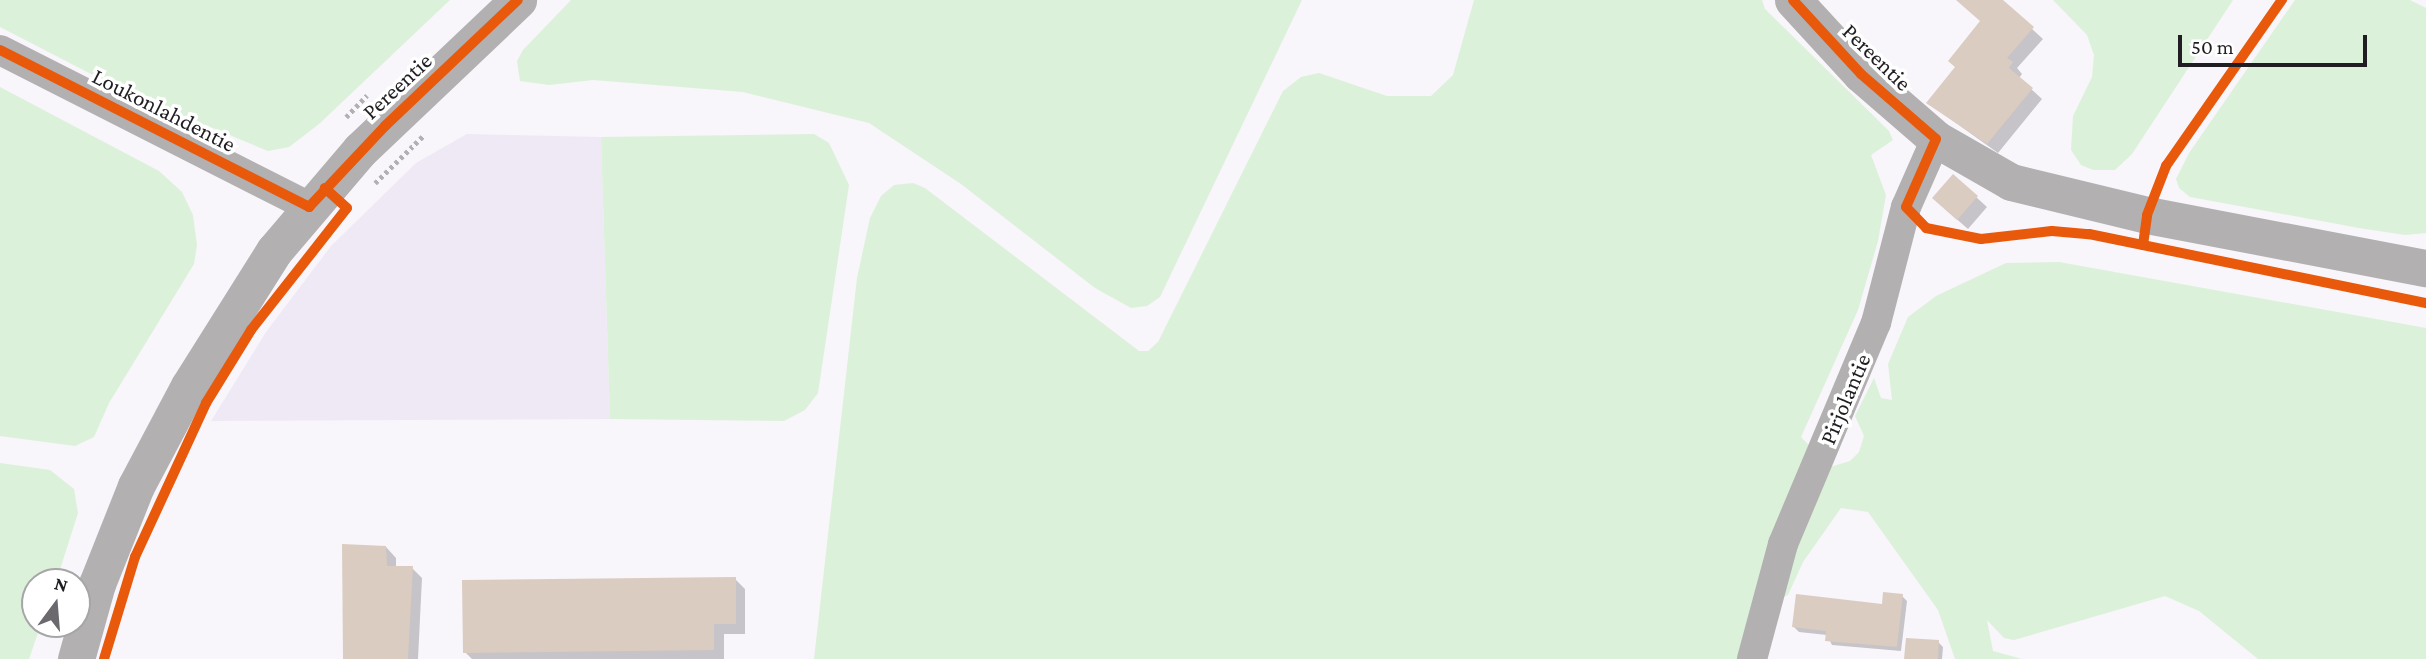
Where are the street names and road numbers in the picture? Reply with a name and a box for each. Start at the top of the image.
street label: Pereentie [1837,17,1917,97]
street label: Pereentie [356,47,438,125]
street label: Loukonlahdentie [88,62,240,158]
street label: Pirjolantie [1814,350,1876,448]

